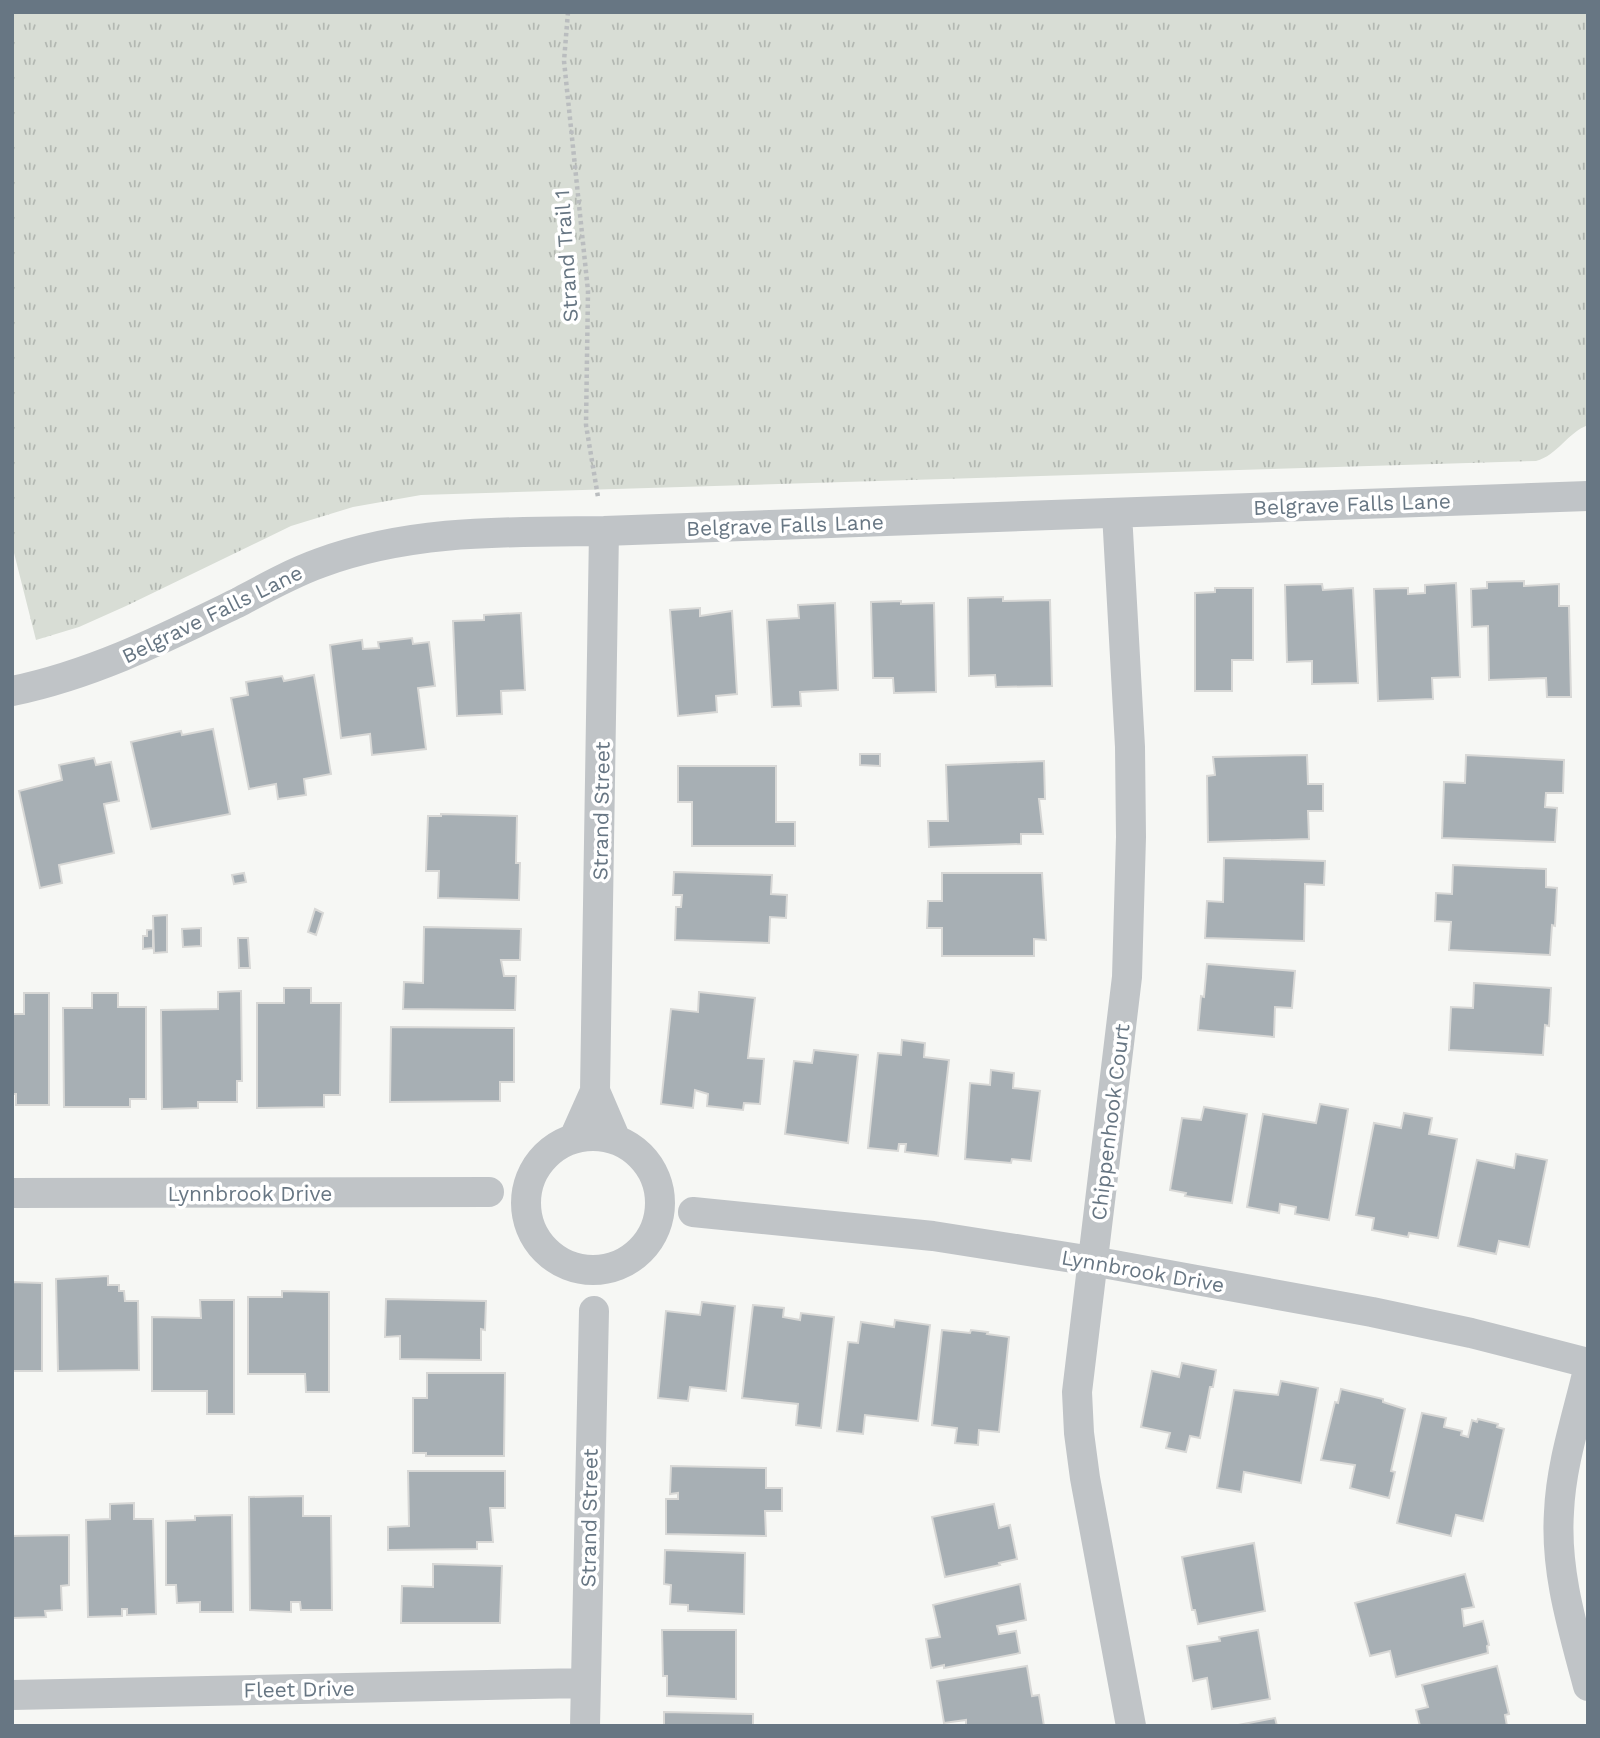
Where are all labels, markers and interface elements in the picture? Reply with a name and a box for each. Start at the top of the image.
street label: Strand Trail 1 [549,189,583,323]
street label: Belgrave Falls Lane [1253,488,1451,520]
street label: Belgrave Falls Lane [686,509,884,541]
street label: Belgrave Falls Lane [118,559,306,669]
street label: Strand Street [587,741,615,881]
street label: Chippenhook Court [1086,1022,1134,1222]
street label: Lynnbrook Drive [168,1181,332,1206]
street label: Lynnbrook Drive [1060,1244,1226,1298]
street label: Strand Street [575,1448,603,1588]
street label: Fleet Drive [243,1676,355,1702]

